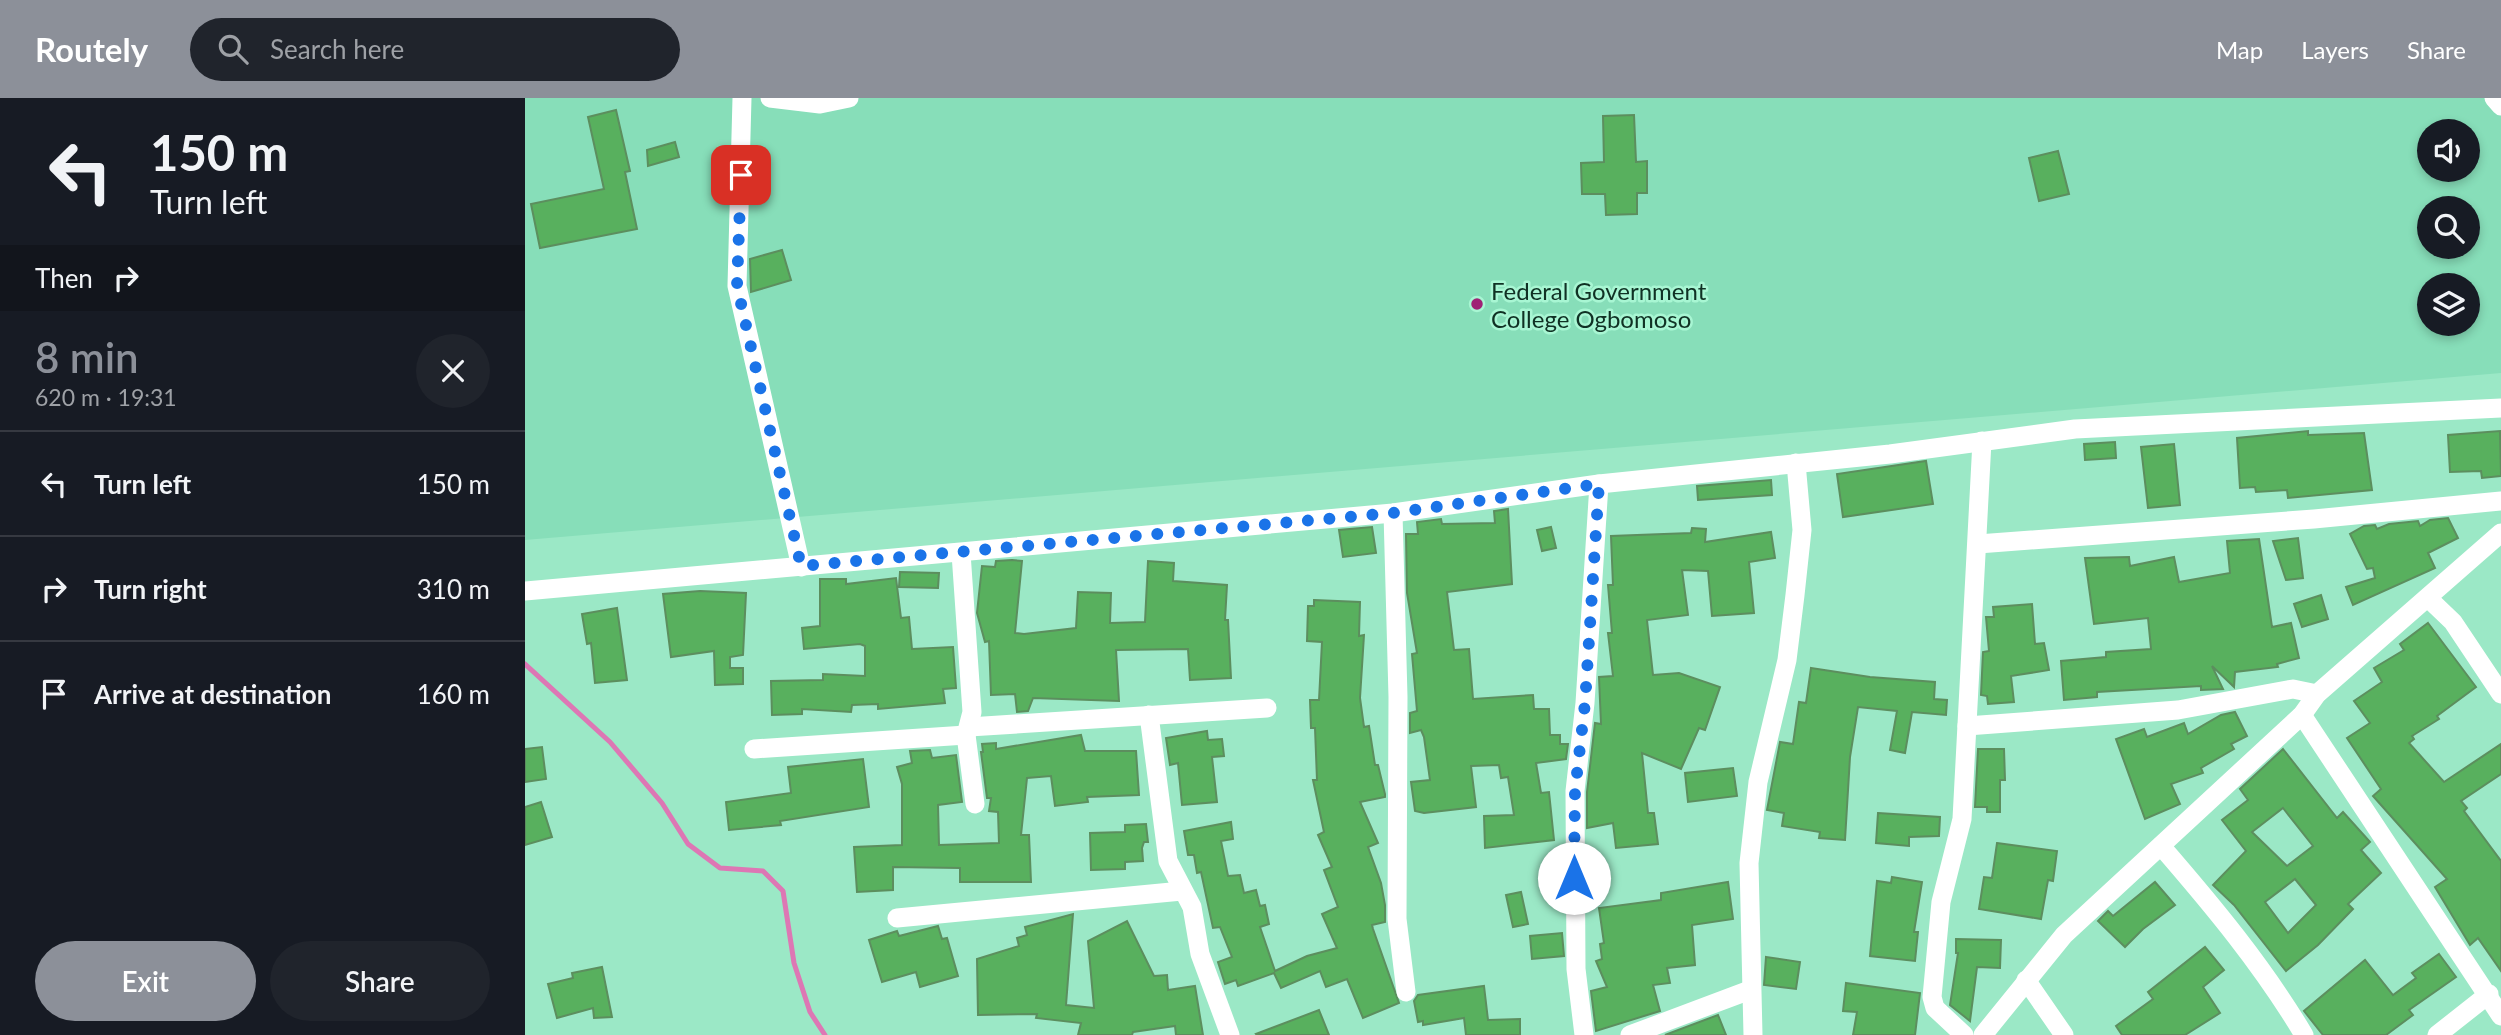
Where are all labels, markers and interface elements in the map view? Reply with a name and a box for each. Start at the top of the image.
search box [190,18,680,81]
text: Routely [35,29,148,69]
icon: search [214,30,252,68]
text: Search here [270,33,404,65]
text: Map [2216,35,2263,64]
text: Layers [2301,35,2369,64]
text: Share [2407,35,2466,64]
map controls [2417,119,2480,336]
button: sound [2417,119,2480,182]
text: 150 m [150,123,288,181]
icon: left [35,126,126,217]
pin [711,145,771,205]
icon: arrive [722,156,760,194]
text: Turn left [150,182,267,221]
button: search [2417,196,2480,259]
icon: right [107,259,145,297]
text: Then [35,262,93,294]
button: layers [2417,273,2480,336]
place label: Federal Government College Ogbomoso [1491,276,1707,333]
marker: Federal Government College Ogbomoso [1469,296,1485,312]
text: 8 min [35,332,139,382]
button: close [416,334,490,408]
text: 620 m · 19:31 [35,383,177,411]
icon: left [35,465,73,503]
text: Turn left [94,468,191,500]
text: 150 m [417,468,490,500]
icon: right [35,570,73,608]
text: Turn right [94,573,207,605]
text: 310 m [417,573,490,605]
icon: arrive [35,675,73,713]
text: Arrive at destination [94,678,331,710]
text: 160 m [417,678,490,710]
position arrow [1537,841,1611,915]
button: Exit [35,941,256,1021]
button: Share [270,941,490,1021]

